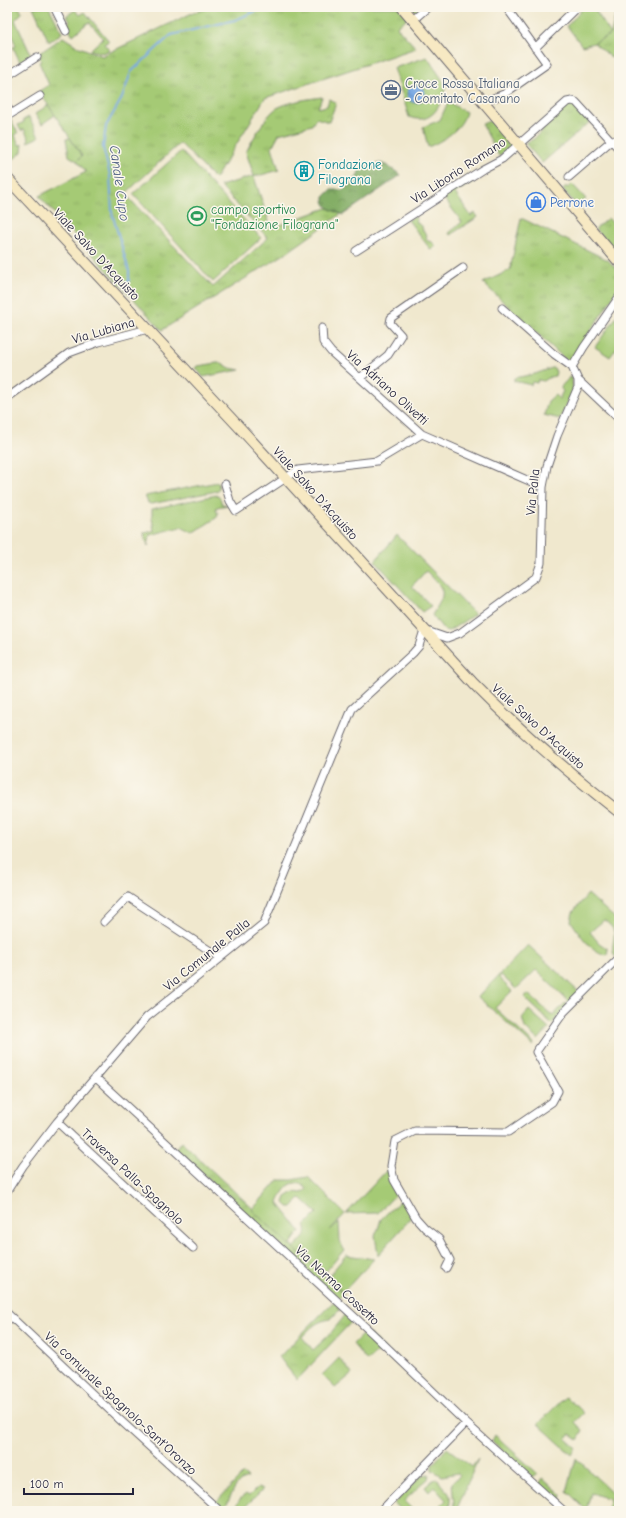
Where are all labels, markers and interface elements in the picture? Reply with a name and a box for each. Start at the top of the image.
place label: Croce Rossa Italiana - Comitato Casarano [405,76,520,106]
office icon: Croce Rossa Italiana - Comitato Casarano [380,79,402,101]
street label: Via Liborio Romano [408,134,508,207]
water label: Canale Cupo [106,144,133,222]
place label: Fondazione Filograna [318,157,382,187]
building icon: Fondazione Filograna [293,160,315,182]
shop icon: Perrone [525,191,547,213]
place label: Perrone [550,195,594,210]
place label: campo sportivo "Fondazione Filograna" [211,202,339,232]
street label: Viale Salvo D'Acquisto [50,205,143,303]
sports icon: campo sportivo "Fondazione Filograna" [186,205,208,227]
street label: Via Lubiana [70,314,136,347]
street label: Via Adriano Olivetti [344,347,432,428]
street label: Viale Salvo D'Acquisto [270,444,361,543]
street label: Via Palla [523,468,542,516]
street label: Viale Salvo D'Acquisto [489,681,588,772]
street label: Via Comunale Palla [160,915,252,994]
street label: Traversa Palla-Spagnolo [78,1125,187,1228]
street label: Via Norma Cossetto [293,1243,383,1328]
street label: Via comunale Spagnolo-Sant'Oronzo [41,1329,200,1478]
scale bar [24,1470,133,1496]
text: 100 m [30,1477,63,1491]

